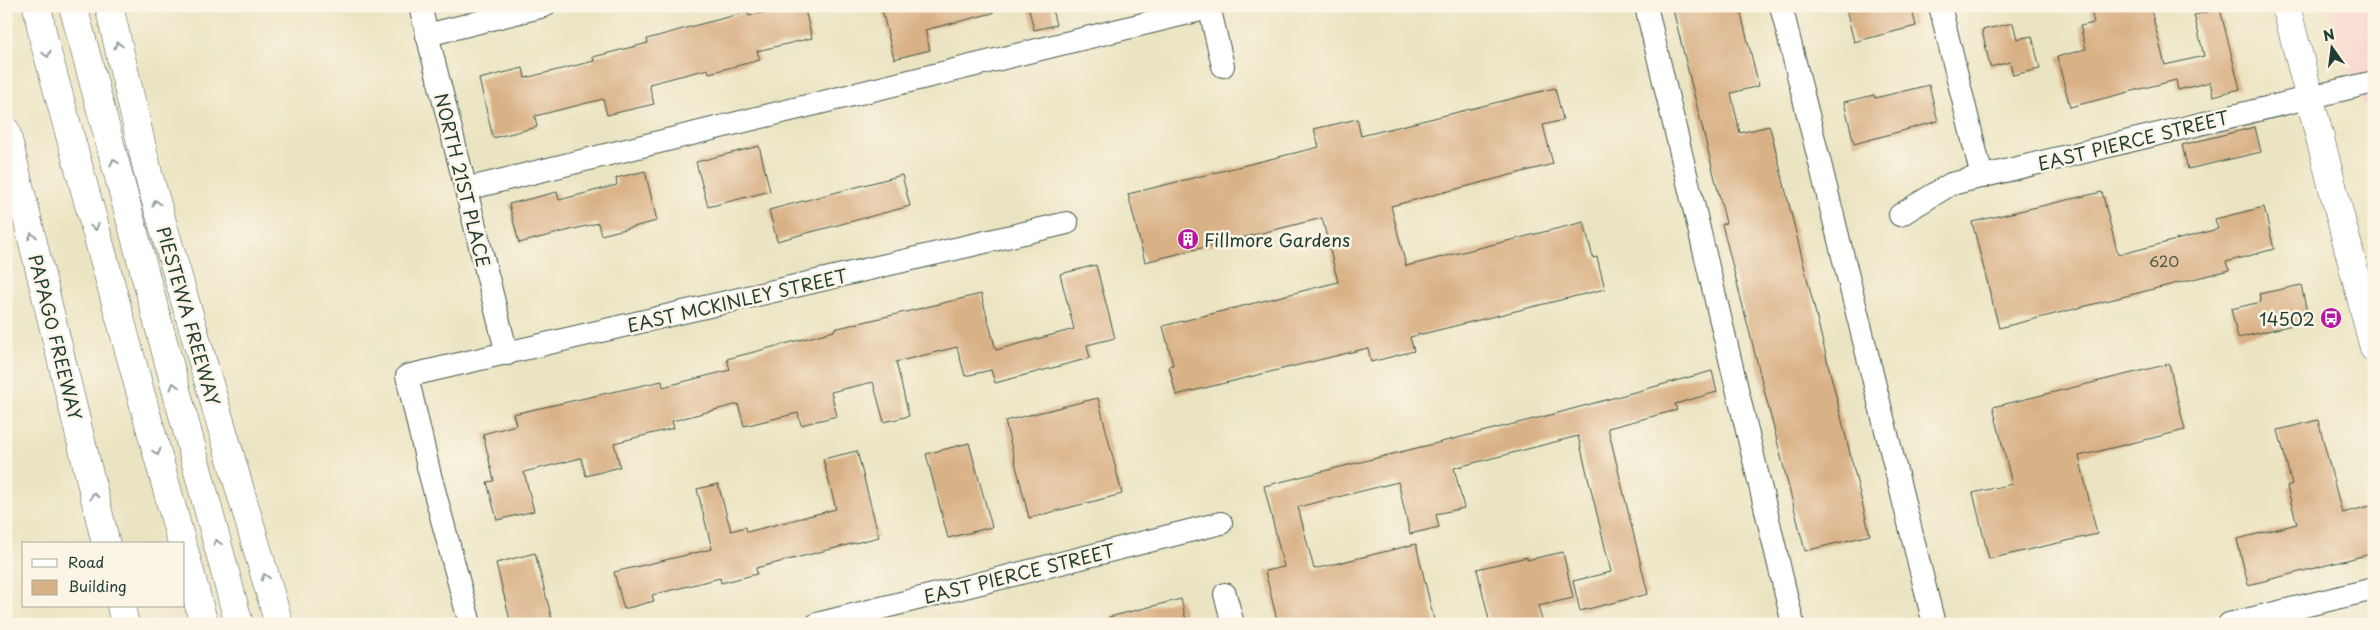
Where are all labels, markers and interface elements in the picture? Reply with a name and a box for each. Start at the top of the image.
north arrow [2308,22,2358,72]
text: N [2321,23,2337,46]
one-way arrow [113,40,124,49]
one-way arrow [42,49,52,57]
street label: NORTH 21ST PLACE [428,90,498,270]
street label: EAST PIERCE STREET [2035,103,2232,177]
one-way arrow [109,158,119,166]
one-way arrow [151,198,162,207]
one-way arrow [89,223,100,232]
street label: PIESTEWA FREEWAY [151,223,228,409]
place label: Fillmore Gardens [1204,226,1350,253]
building icon: Fillmore Gardens [1176,227,1200,251]
one-way arrow [27,232,38,241]
house number: 620 [2149,249,2179,272]
street label: PAPAGO FREEWAY [22,251,90,423]
street label: EAST MCKINLEY STREET [624,261,850,338]
place label: 14502 [2259,305,2315,332]
bus stop icon: 14502 [2319,306,2343,330]
one-way arrow [170,383,180,391]
one-way arrow [151,447,161,455]
one-way arrow [90,493,100,501]
street label: EAST PIERCE STREET [921,536,1118,610]
one-way arrow [212,538,223,547]
legend [22,542,185,608]
text: Road [68,550,104,573]
one-way arrow [261,573,271,582]
text: Building [68,574,127,597]

